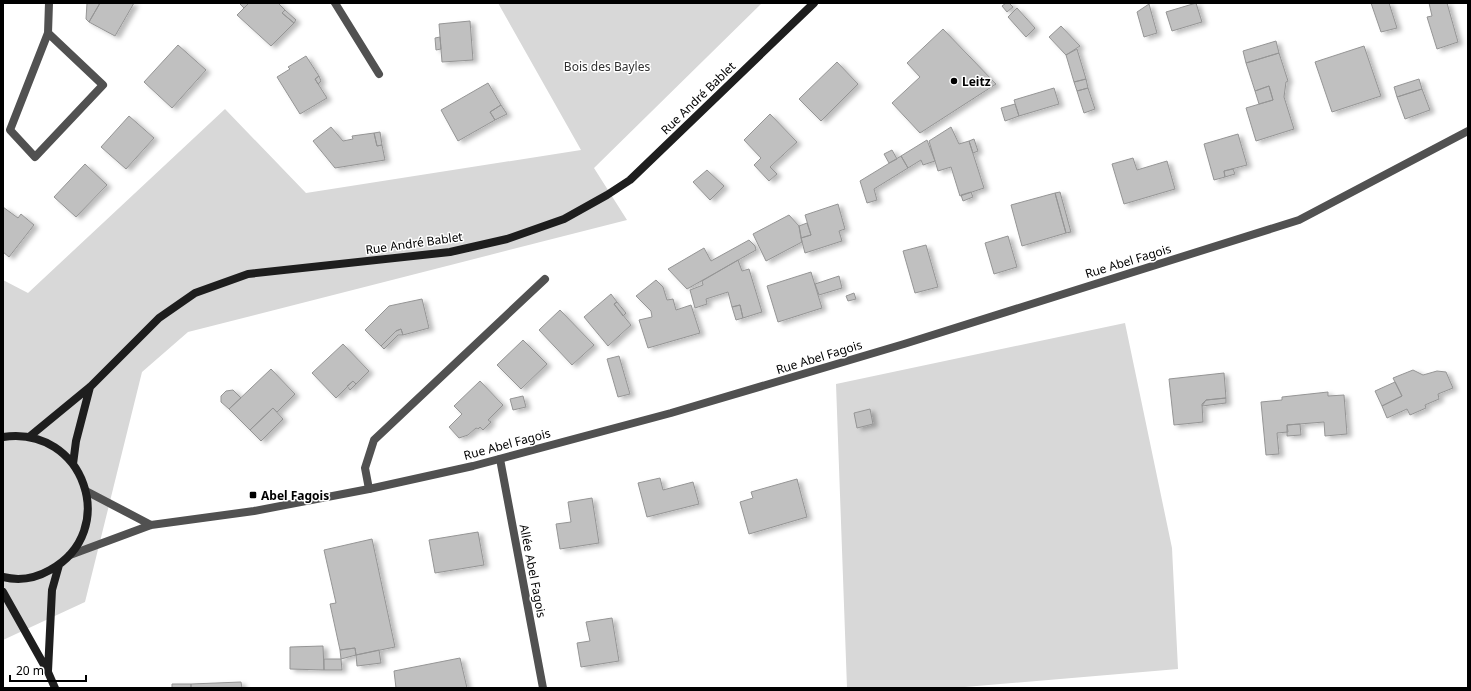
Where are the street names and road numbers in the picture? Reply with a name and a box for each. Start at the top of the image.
street label: Rue André Bablet [657,57,740,138]
street label: Rue André Bablet [364,228,464,258]
street label: Rue Abel Fagois [1083,240,1173,282]
street label: Rue Abel Fagois [774,336,864,378]
street label: Rue Abel Fagois [462,424,553,464]
street label: Allée Abel Fagois [516,523,550,619]

